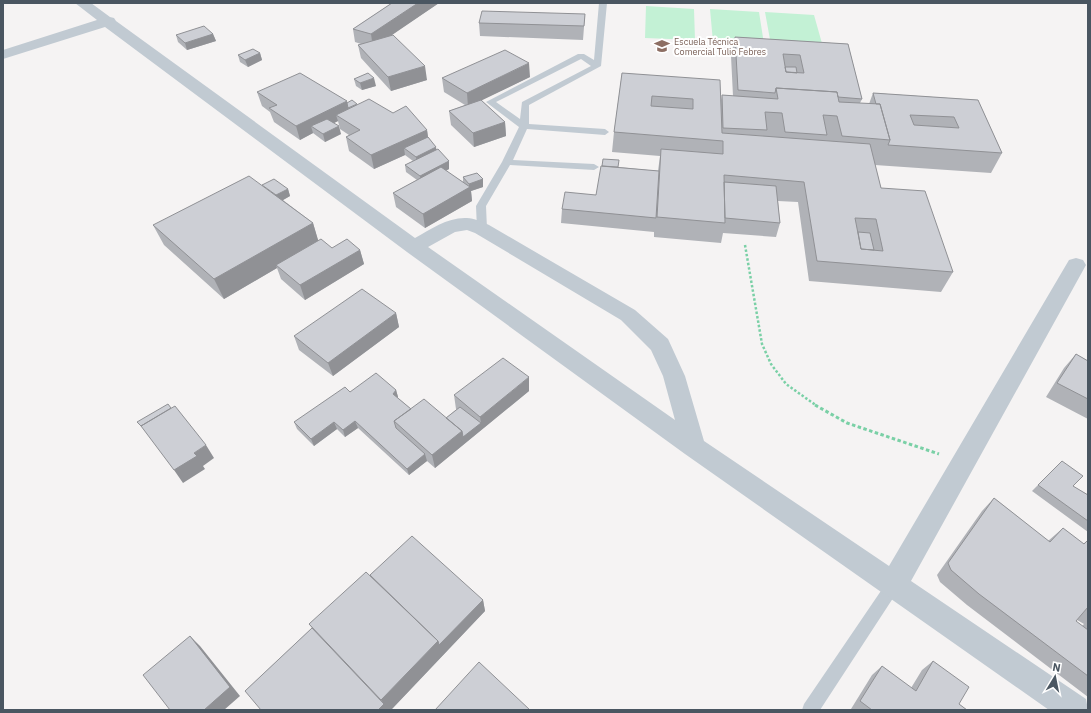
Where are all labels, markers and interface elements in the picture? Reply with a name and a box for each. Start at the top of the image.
place label: Escuela Técnica Comercial Tulio Febres [674,36,766,57]
school or university icon: Escuela Técnica Comercial Tulio Febres [653,37,671,55]
north arrow [1035,657,1075,697]
text: N [1052,660,1062,675]

